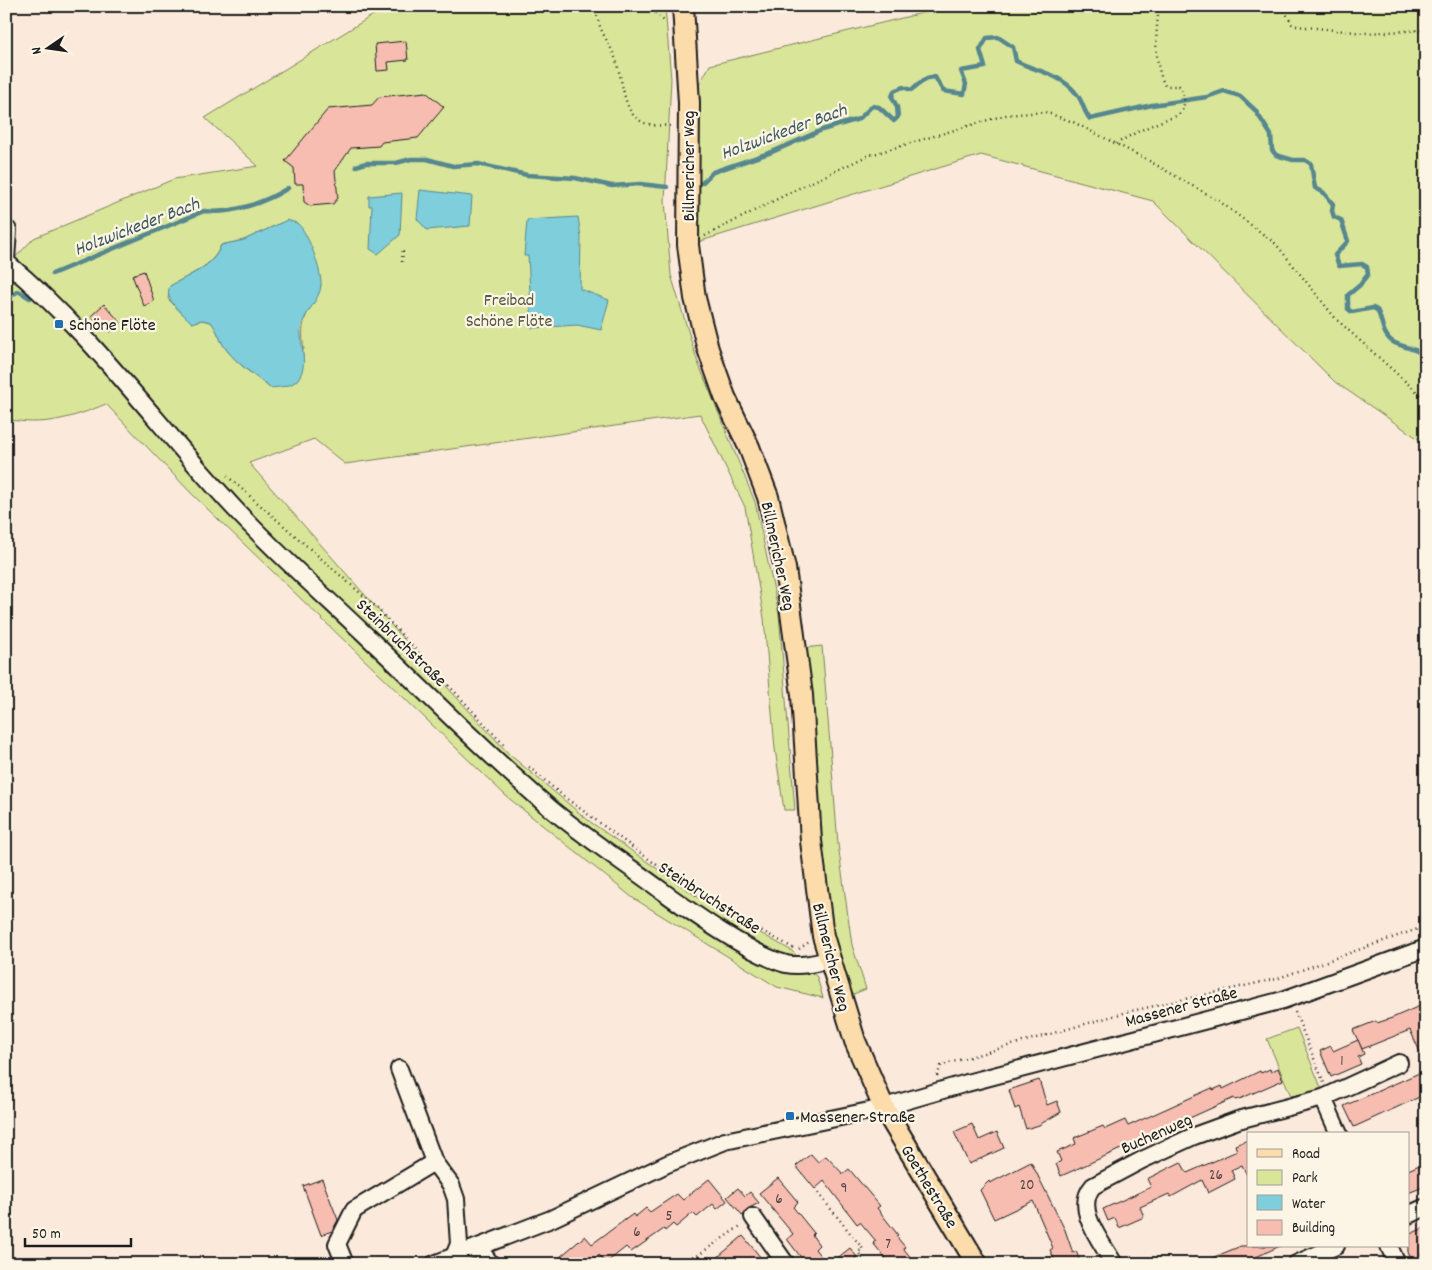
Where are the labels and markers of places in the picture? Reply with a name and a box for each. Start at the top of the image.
place label: Schöne Flöte [69,314,156,339]
marker: Schöne Flöte [53,318,65,330]
place label: Massener Straße [800,1106,915,1131]
marker: Massener Straße [784,1110,796,1122]

